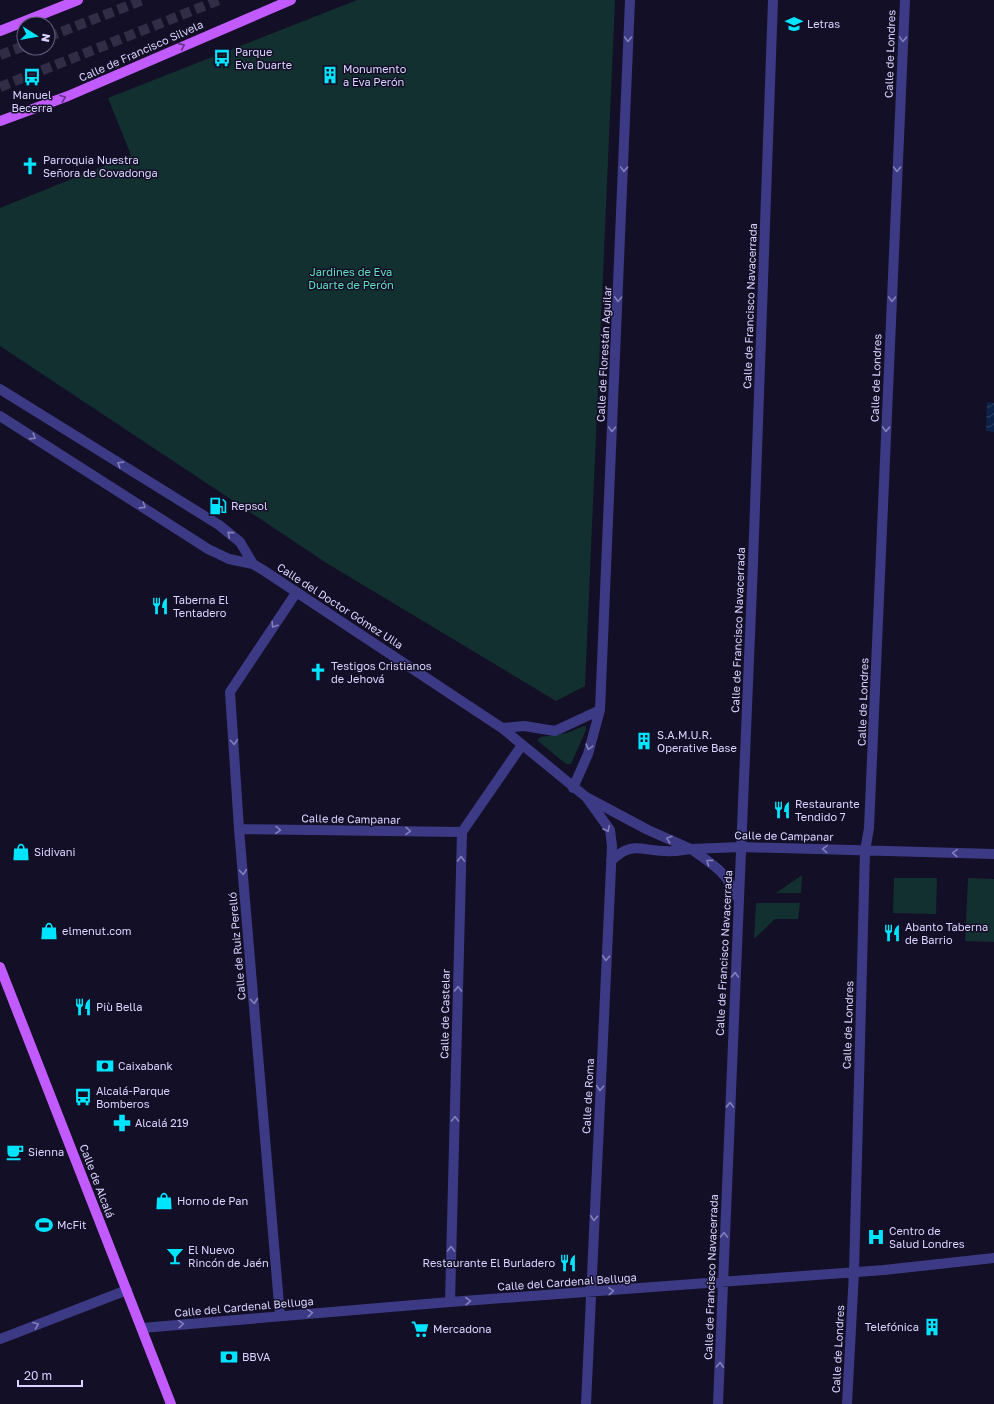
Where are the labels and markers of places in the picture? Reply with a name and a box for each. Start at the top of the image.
school or university icon: Letras [784,14,804,34]
place label: Letras [807,17,840,30]
place label: Parque Eva Duarte [235,45,292,71]
bus stop icon: Parque Eva Duarte [212,48,232,68]
place label: Monumento a Eva Perón [343,62,407,88]
building icon: Monumento a Eva Perón [320,65,340,85]
bus stop icon: Manuel Becerra [22,67,42,87]
place label: Manuel Becerra [12,88,52,114]
place label: Parroquia Nuestra Señora de Covadonga [43,153,158,179]
church icon: Parroquia Nuestra Señora de Covadonga [20,156,40,176]
fuel station icon: Repsol [208,496,228,516]
place label: Repsol [231,499,268,512]
place label: Taberna El Tentadero [173,593,229,619]
restaurant icon: Taberna El Tentadero [150,596,170,616]
place label: Testigos Cristianos de Jehová [331,659,432,685]
church icon: Testigos Cristianos de Jehová [308,662,328,682]
place label: S.A.M.U.R. Operative Base [657,728,737,754]
building icon: S.A.M.U.R. Operative Base [634,731,654,751]
place label: Restaurante Tendido 7 [795,797,860,823]
restaurant icon: Restaurante Tendido 7 [772,800,792,820]
shop icon: Sidivani [11,842,31,862]
place label: Sidivani [34,845,76,858]
place label: Abanto Taberna de Barrio [905,920,988,946]
shop icon: elmenut.com [39,921,59,941]
restaurant icon: Abanto Taberna de Barrio [882,923,902,943]
place label: elmenut.com [62,924,132,937]
restaurant icon: Più Bella [73,997,93,1017]
place label: Più Bella [96,1000,143,1013]
bank icon: Caixabank [95,1056,115,1076]
place label: Caixabank [118,1059,173,1072]
place label: Alcalá-Parque Bomberos [96,1084,170,1110]
bus stop icon: Alcalá-Parque Bomberos [73,1087,93,1107]
pharmacy icon: Alcalá 219 [112,1113,132,1133]
place label: Alcalá 219 [135,1116,189,1129]
cafe icon: Sienna [5,1142,25,1162]
place label: Sienna [28,1145,64,1158]
shop icon: Horno de Pan [154,1191,174,1211]
place label: Horno de Pan [177,1194,248,1207]
sports icon: McFit [34,1215,54,1235]
place label: McFit [57,1218,86,1231]
place label: Centro de Salud Londres [889,1224,965,1250]
hospital icon: Centro de Salud Londres [866,1227,886,1247]
place label: El Nuevo Rincón de Jaén [188,1243,269,1269]
bar icon: El Nuevo Rincón de Jaén [165,1246,185,1266]
restaurant icon: Restaurante El Burladero [558,1253,578,1273]
place label: Restaurante El Burladero [423,1256,555,1269]
building icon: Telefónica [922,1317,942,1337]
supermarket icon: Mercadona [410,1319,430,1339]
place label: Telefónica [865,1320,919,1333]
place label: Mercadona [433,1322,492,1335]
bank icon: BBVA [219,1347,239,1367]
place label: BBVA [242,1350,271,1363]

